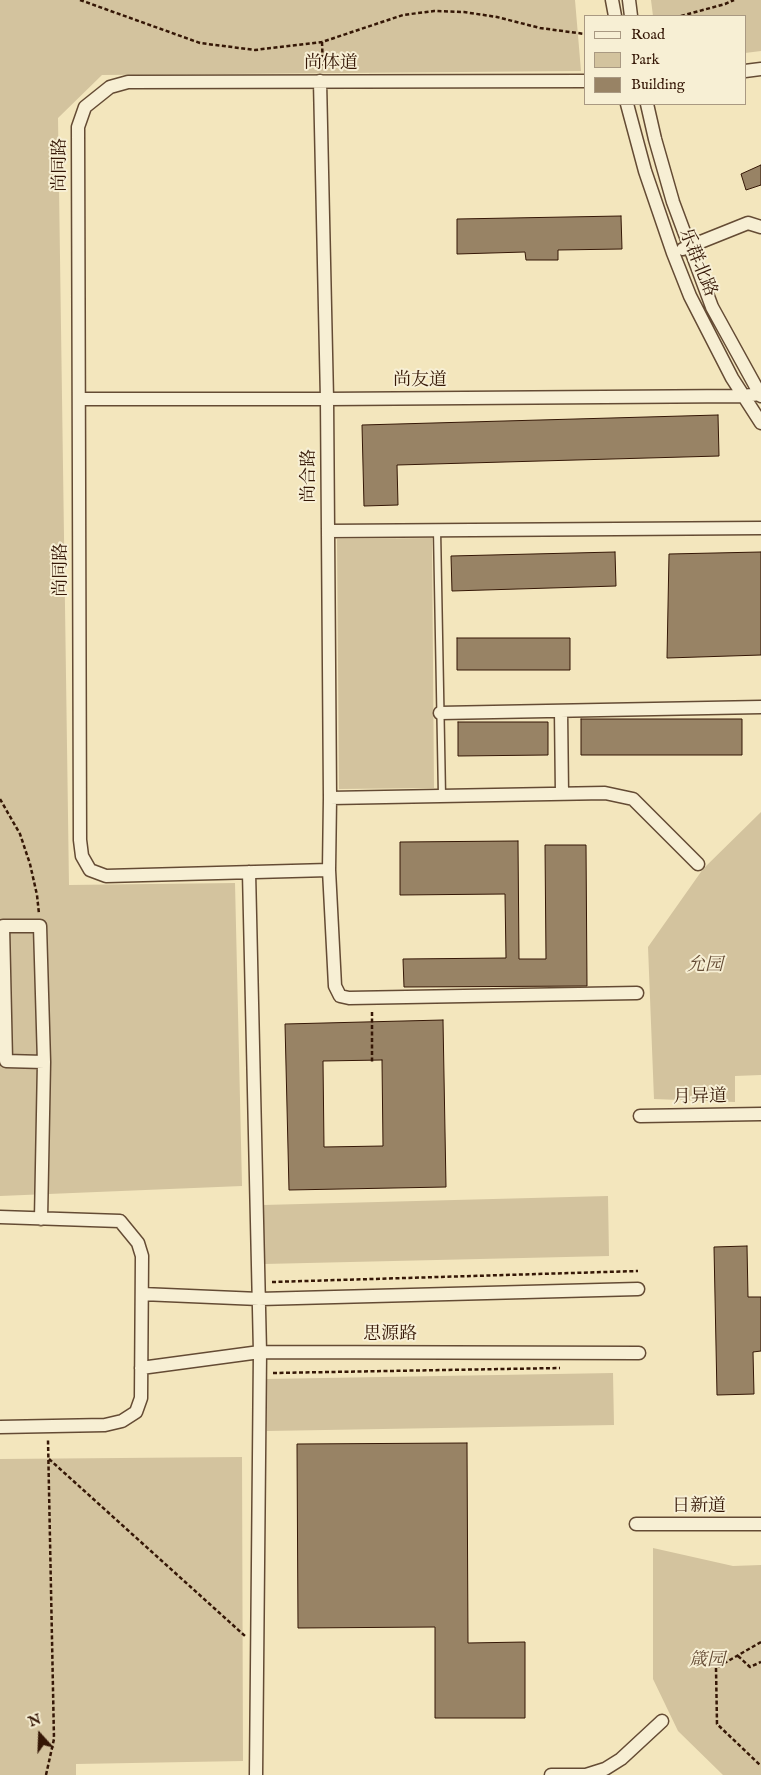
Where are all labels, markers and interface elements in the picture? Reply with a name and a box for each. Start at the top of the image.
legend [584,15,746,105]
text: Road [631,25,665,44]
text: Park [631,50,660,69]
street label: 尚体道 [304,53,358,75]
text: Building [631,75,685,94]
street label: 尚同路 [50,138,72,192]
street label: 乐群北路 [674,226,720,300]
street label: 尚友道 [393,370,447,392]
street label: 尚合路 [299,449,321,503]
street label: 尚同路 [51,543,73,597]
park label: 允园 [687,955,723,977]
street label: 月异道 [673,1087,727,1109]
street label: 思源路 [363,1324,417,1346]
street label: 日新道 [672,1496,726,1518]
park label: 箴园 [689,1650,725,1672]
north arrow [15,1710,65,1760]
text: N [26,1710,44,1731]

